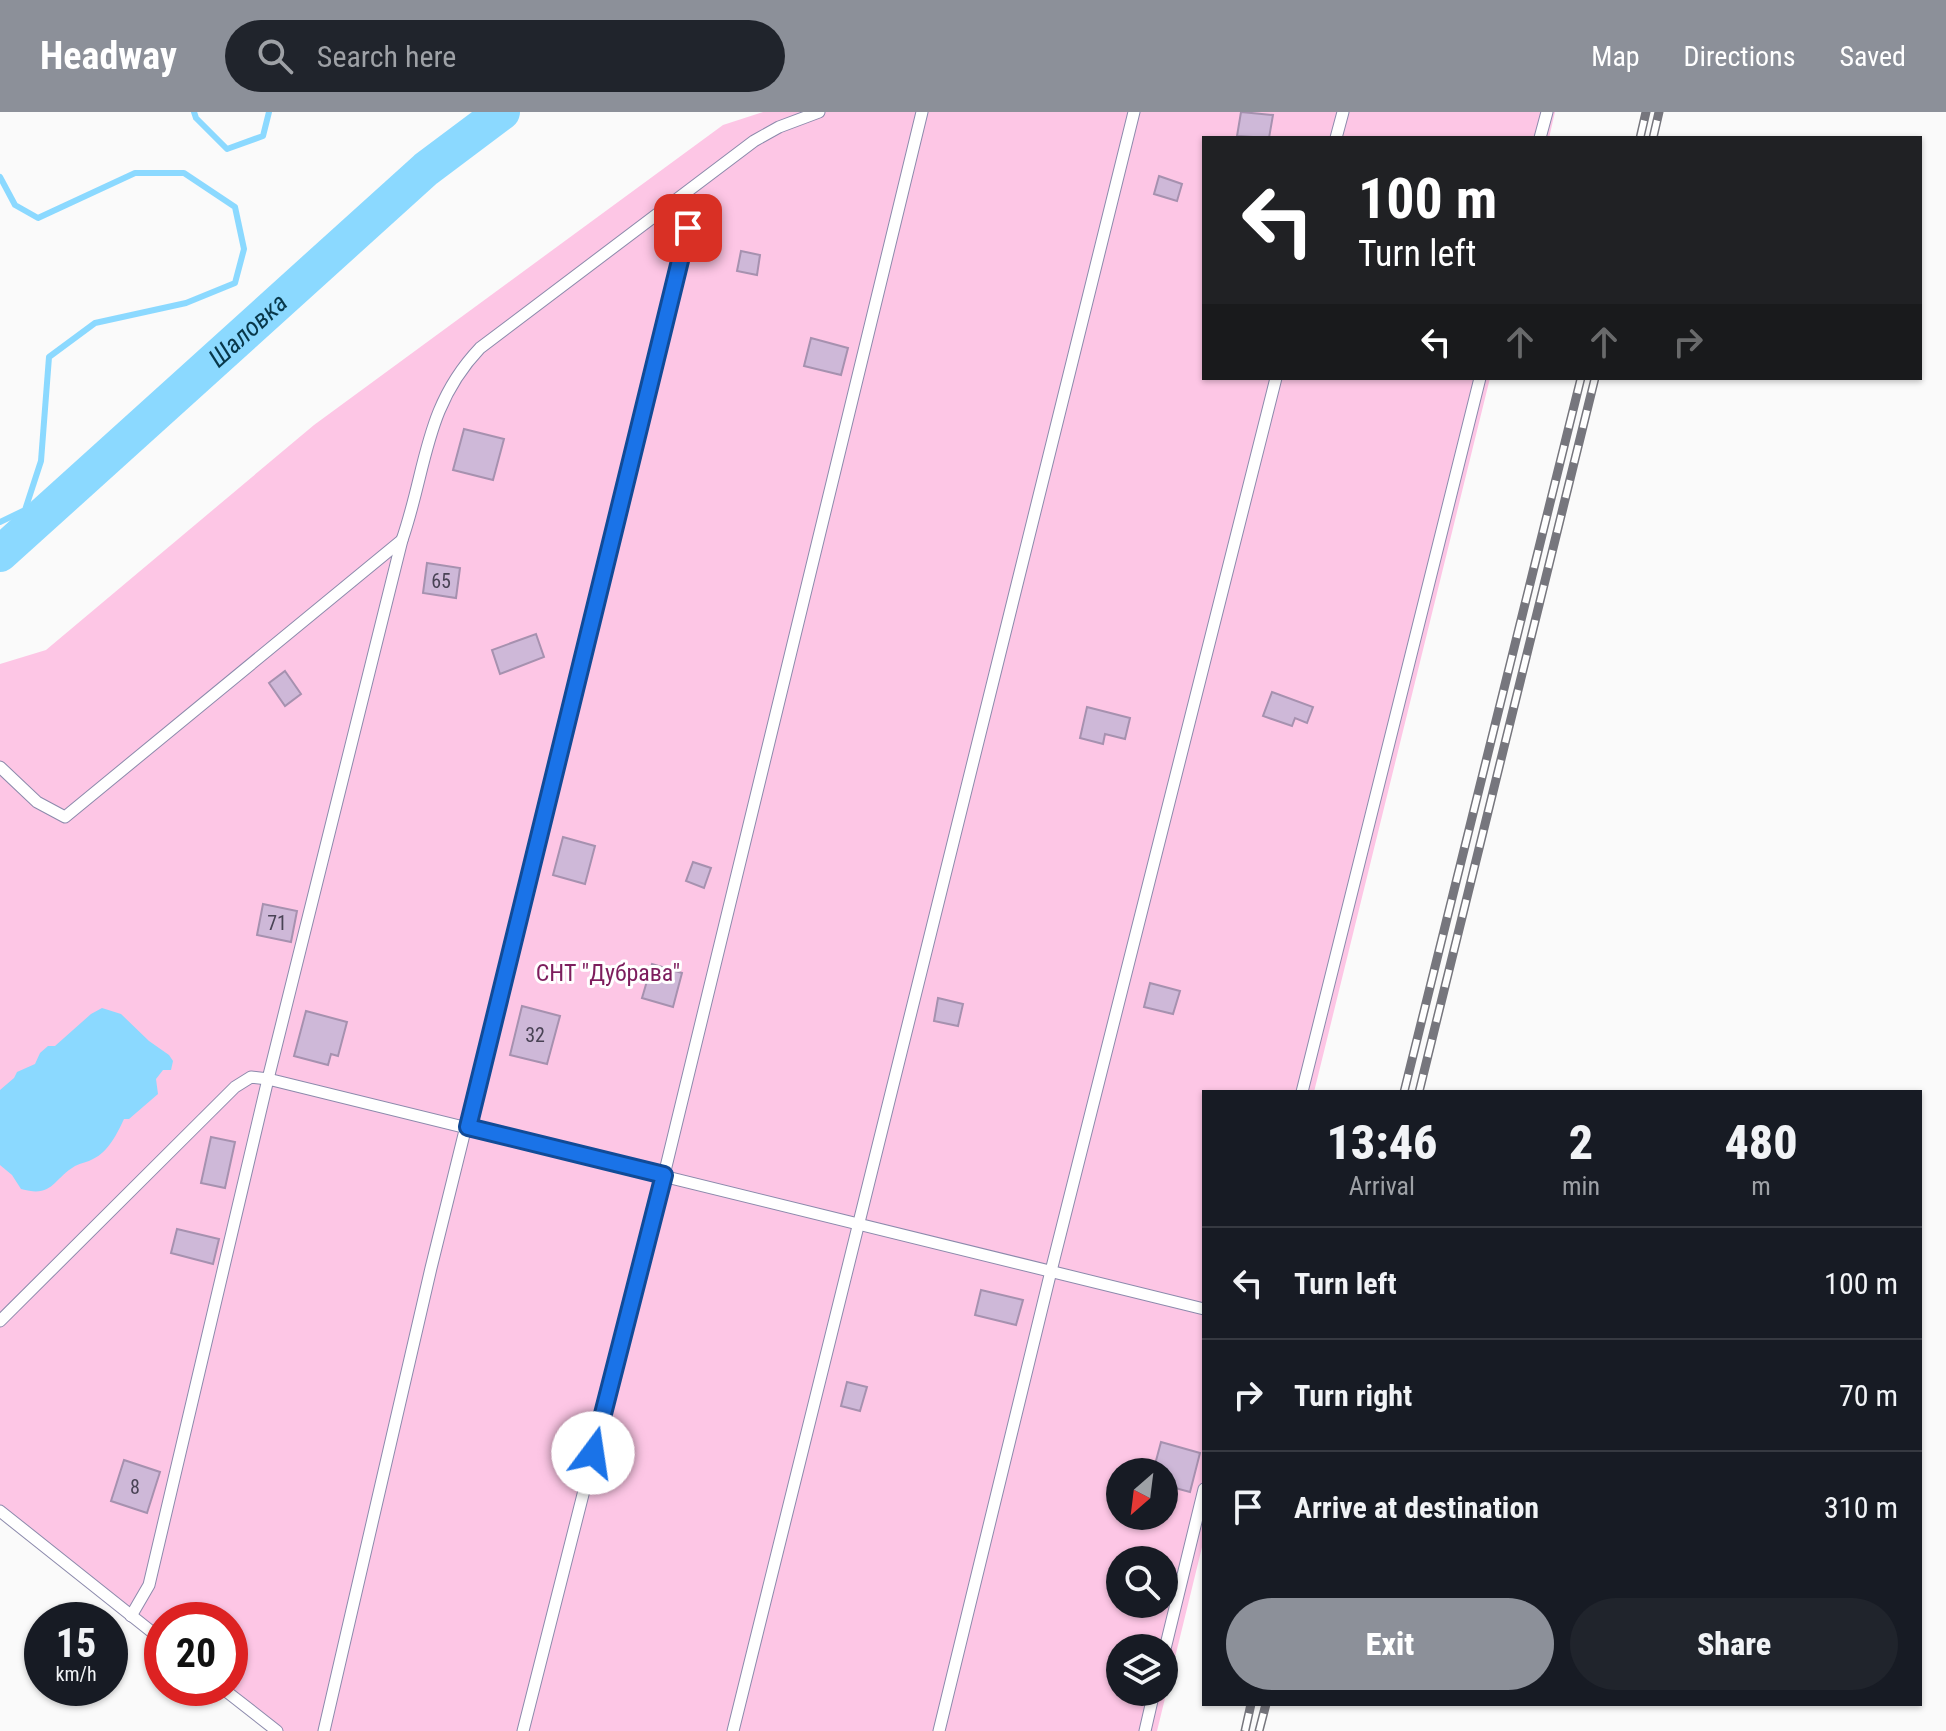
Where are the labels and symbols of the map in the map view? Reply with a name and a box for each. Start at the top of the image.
pin [654,194,722,262]
water label: Шаловка [202,287,293,373]
house number: 65 [431,569,451,593]
house number: 71 [267,911,287,935]
park label: СНТ "Дубрава" [536,959,680,987]
house number: 32 [525,1023,545,1047]
position arrow [551,1411,635,1495]
north arrow [1106,1458,1178,1530]
house number: 8 [130,1475,140,1499]
speed limit sign: 20 [144,1602,248,1706]

